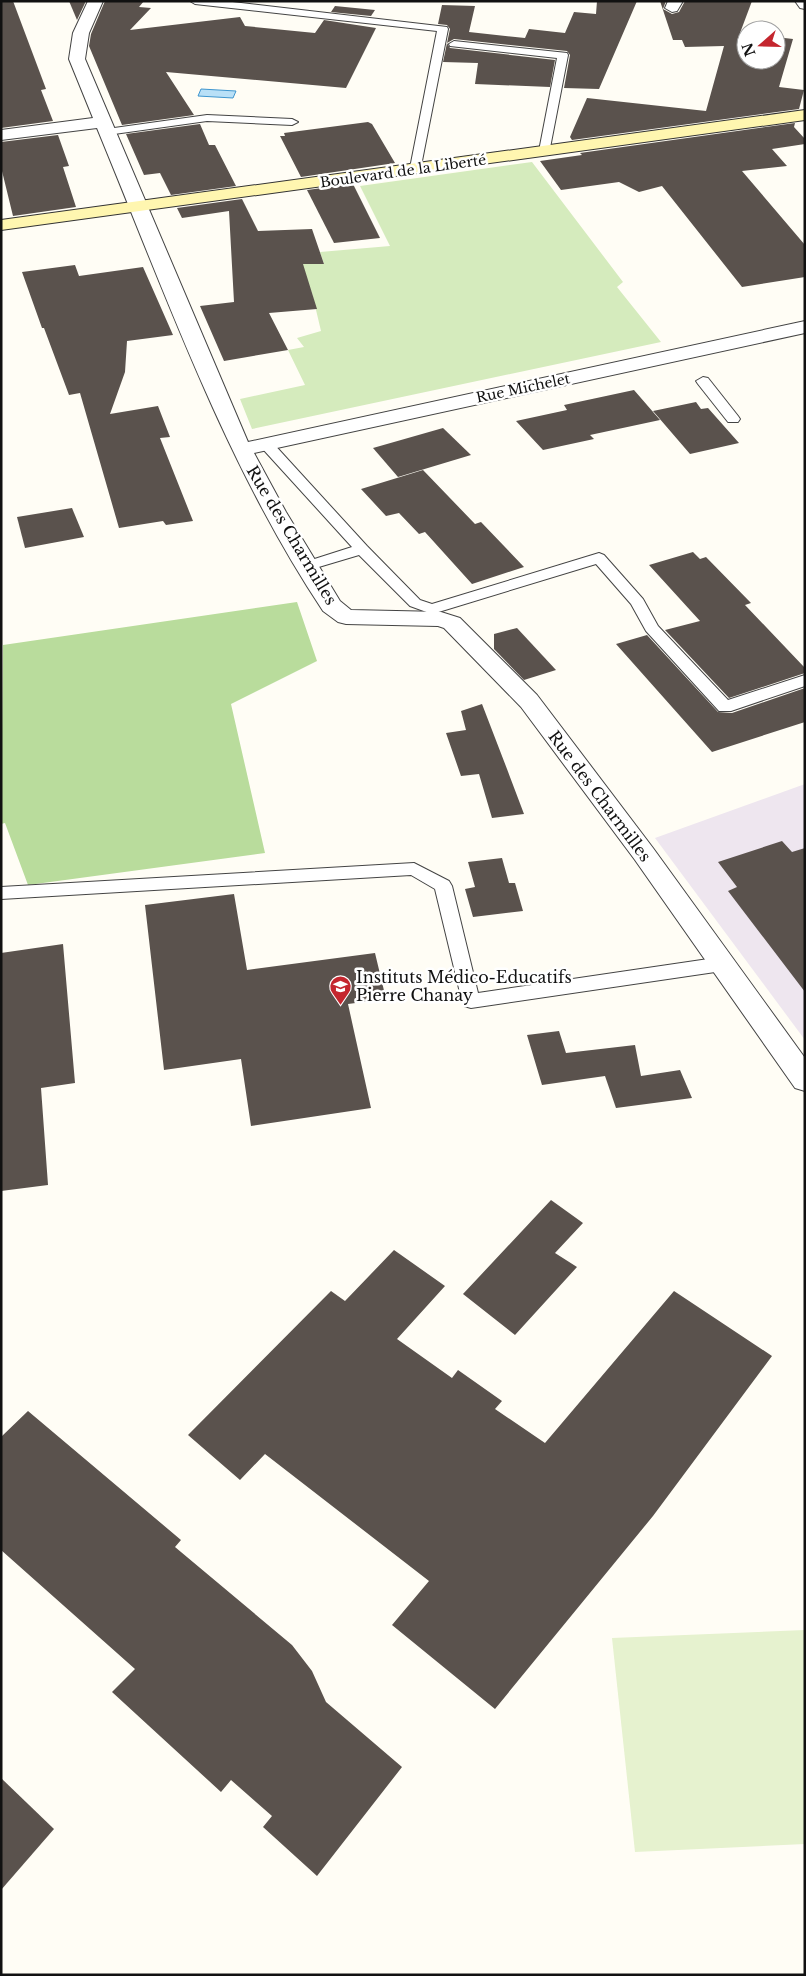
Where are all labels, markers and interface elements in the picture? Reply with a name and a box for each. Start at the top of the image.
north arrow [736,20,786,70]
text: N [738,40,759,59]
street label: Boulevard de la Liberté [319,150,487,192]
street label: Rue Michelet [474,369,572,407]
street label: Rue des Charmilles [243,462,341,608]
street label: Rue des Charmilles [544,727,656,865]
place label: Instituts Médico-Educatifs Pierre Chanay [356,967,572,1005]
school or university icon: Instituts Médico-Educatifs Pierre Chanay [328,974,352,1005]

